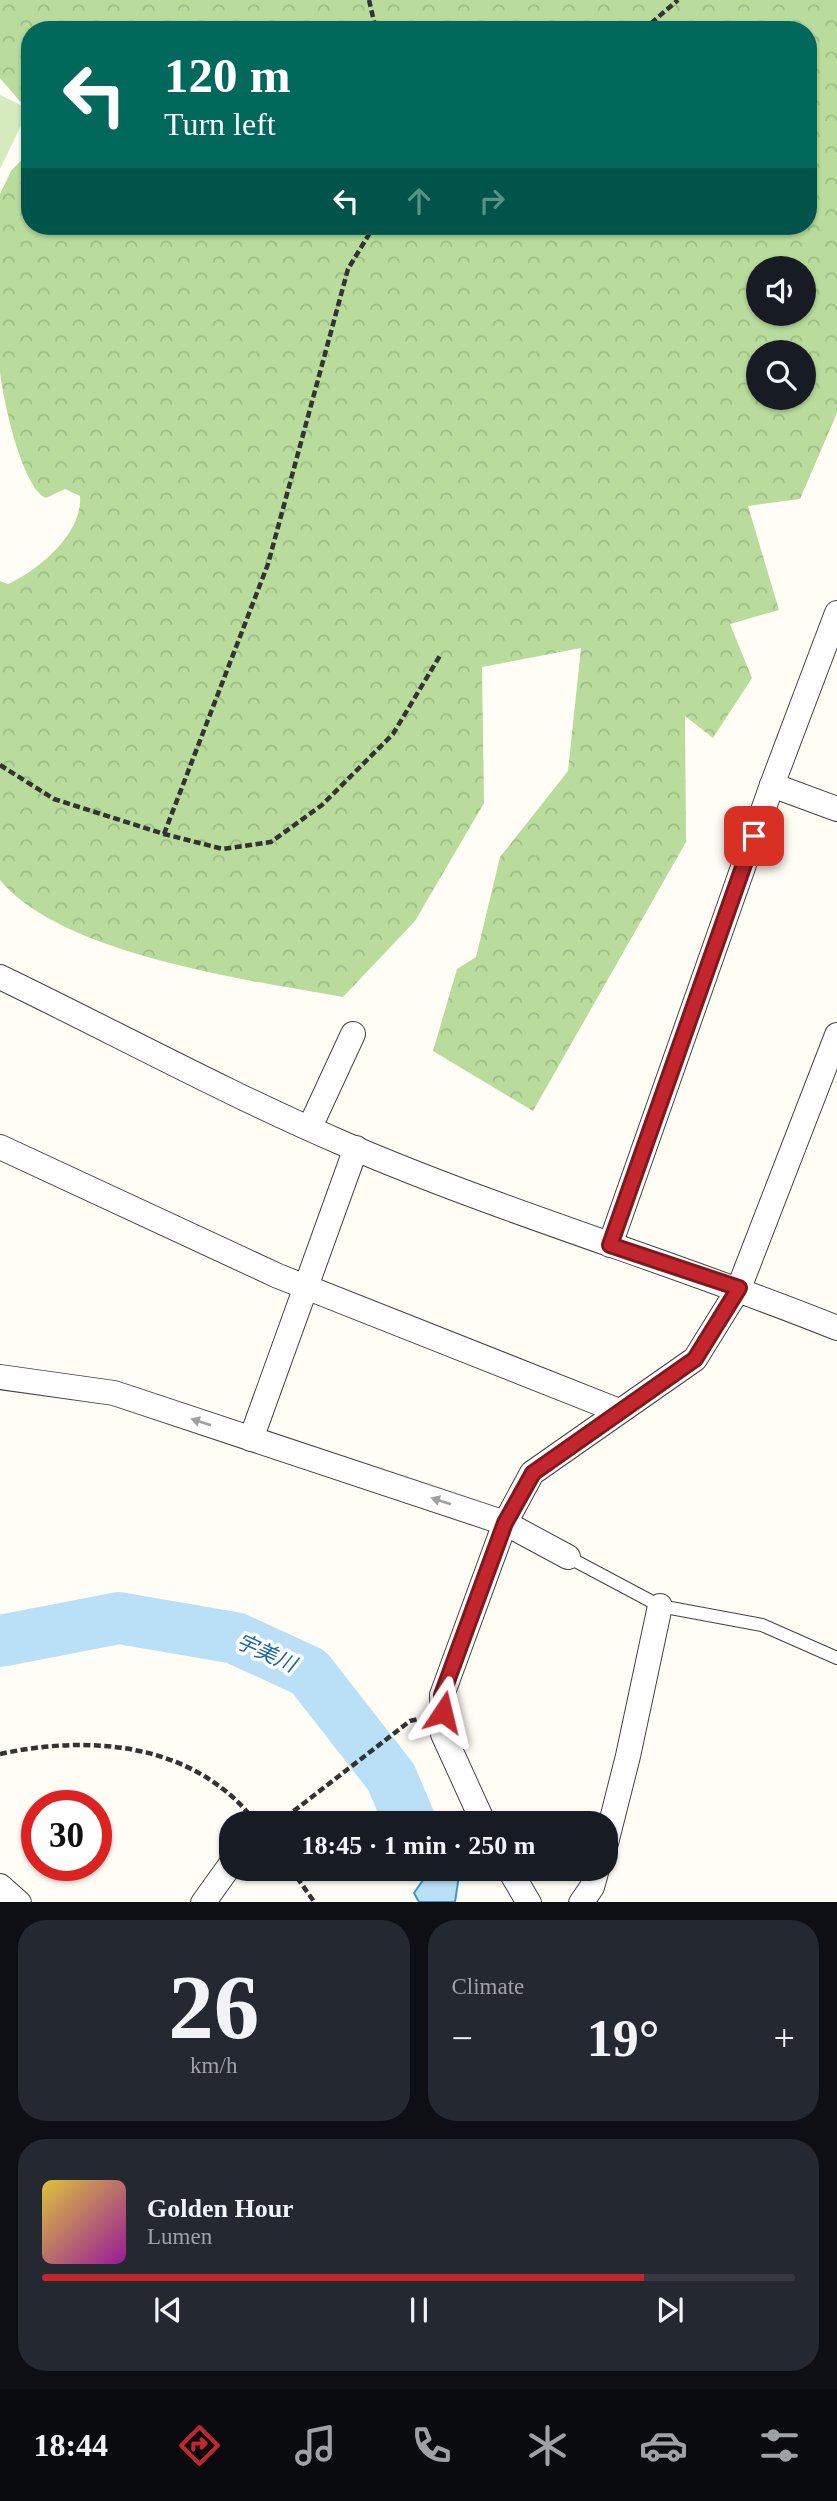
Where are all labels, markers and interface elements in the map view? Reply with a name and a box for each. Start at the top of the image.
text: 120 m [164,48,291,103]
icon: left [49,49,140,140]
text: Turn left [164,106,276,142]
icon: left [327,182,365,220]
icon: ahead [400,182,438,220]
icon: right [473,182,511,220]
map controls [746,256,816,410]
button: sound [746,256,816,326]
button: search [746,340,816,410]
pin [724,806,784,866]
icon: arrive [735,817,773,855]
one-way arrow [191,1416,212,1427]
one-way arrow [430,1495,451,1506]
water label: 宇美川 [232,1629,301,1678]
position arrow [406,1675,480,1749]
speed limit sign: 30 [21,1790,112,1881]
text: 18:45 · 1 min · 250 m [302,1831,536,1860]
text: 26 [168,1957,259,2058]
text: Climate [452,1974,524,1999]
text: 19° [587,2010,660,2067]
text: − [452,2017,473,2059]
text: + [774,2017,795,2059]
text: km/h [190,2053,237,2078]
text: Golden Hour [147,2194,294,2223]
text: Lumen [147,2224,212,2249]
icon: previous [149,2291,187,2329]
icon: pause [400,2291,438,2329]
icon: next [651,2291,689,2329]
icon: directions [175,2421,224,2470]
icon: music [291,2421,340,2470]
icon: phone [407,2421,456,2470]
icon: climate [523,2421,572,2470]
icon: car [639,2421,688,2470]
icon: filters [755,2421,804,2470]
text: 18:44 [33,2427,108,2463]

